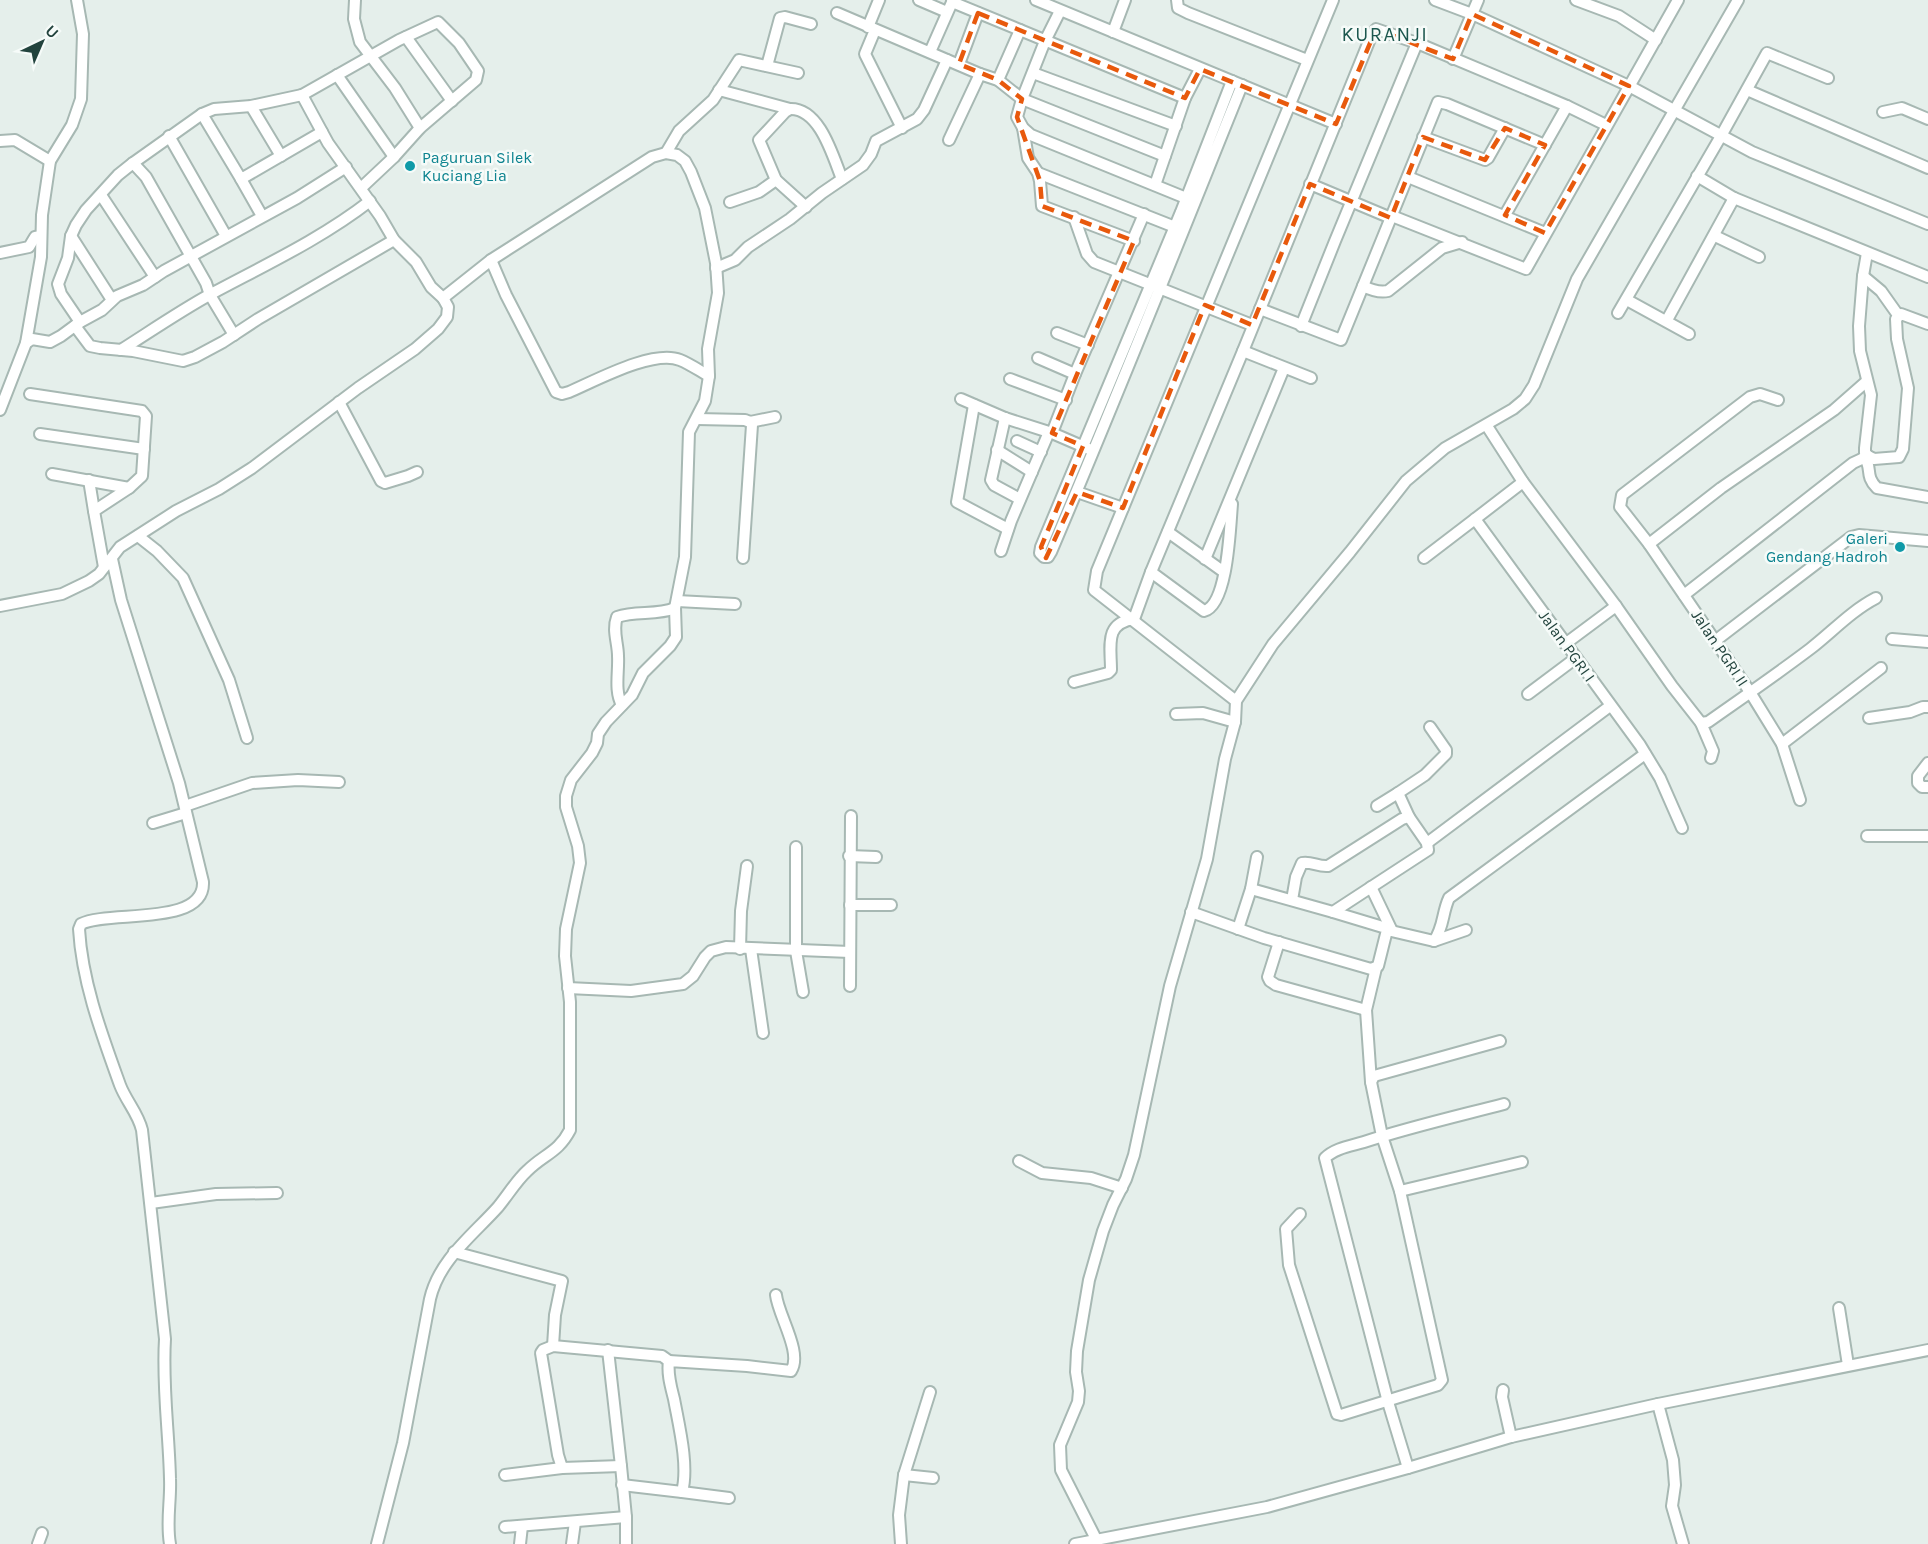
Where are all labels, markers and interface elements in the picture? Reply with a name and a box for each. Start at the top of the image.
north arrow [12,12,72,72]
text: U [42,21,63,42]
district label: KURANJI [1342,23,1428,46]
place label: Paguruan Silek Kuciang Lia [422,148,532,185]
marker: Paguruan Silek Kuciang Lia [403,159,417,173]
place label: Galeri Gendang Hadroh [1766,529,1888,566]
marker: Galeri Gendang Hadroh [1893,540,1907,554]
street label: Jalan PGRI II [1687,606,1753,690]
street label: Jalan PGRI I [1535,607,1599,685]

